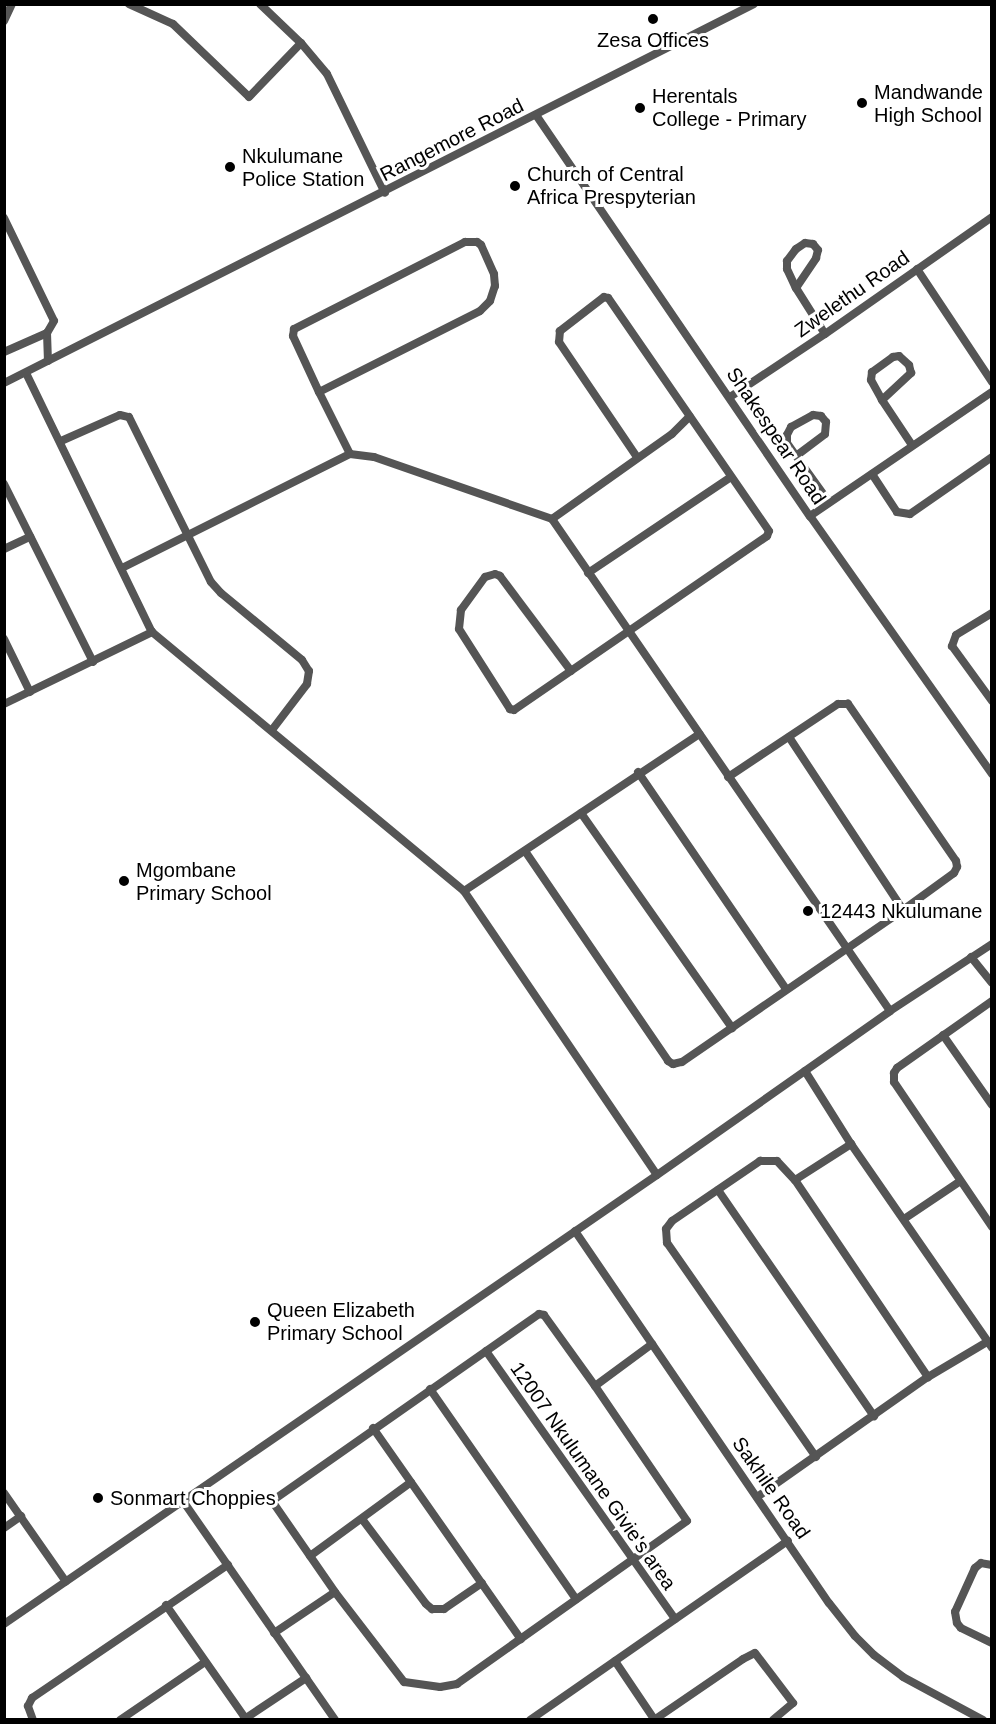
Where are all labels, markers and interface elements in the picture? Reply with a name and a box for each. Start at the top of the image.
marker: Zesa Offices [646,12,660,26]
place label: Zesa Offices [597,28,709,52]
place label: Mandwande High School [874,80,983,127]
place label: Herentals College - Primary [652,84,806,131]
street label: Rangemore Road [376,93,528,187]
marker: Mandwande High School [855,96,869,110]
marker: Herentals College - Primary [633,101,647,115]
place label: Nkulumane Police Station [242,144,364,191]
marker: Nkulumane Police Station [223,160,237,174]
place label: Church of Central Africa Prespyterian [527,162,696,209]
marker: Church of Central Africa Prespyterian [508,179,522,193]
street label: Zwelethu Road [790,246,914,342]
street label: Shakespear Road [721,363,831,509]
place label: Mgombane Primary School [136,858,272,905]
marker: Mgombane Primary School [117,874,131,888]
place label: 12443 Nkulumane [820,899,982,923]
marker: 12443 Nkulumane [801,904,815,918]
place label: Queen Elizabeth Primary School [267,1298,415,1345]
marker: Queen Elizabeth Primary School [248,1315,262,1329]
street label: 12007 Nkulumane Givie's area [505,1357,681,1595]
street label: Sakhile Road [727,1432,815,1544]
place label: Sonmart Choppies [110,1486,276,1510]
marker: Sonmart Choppies [91,1491,105,1505]

